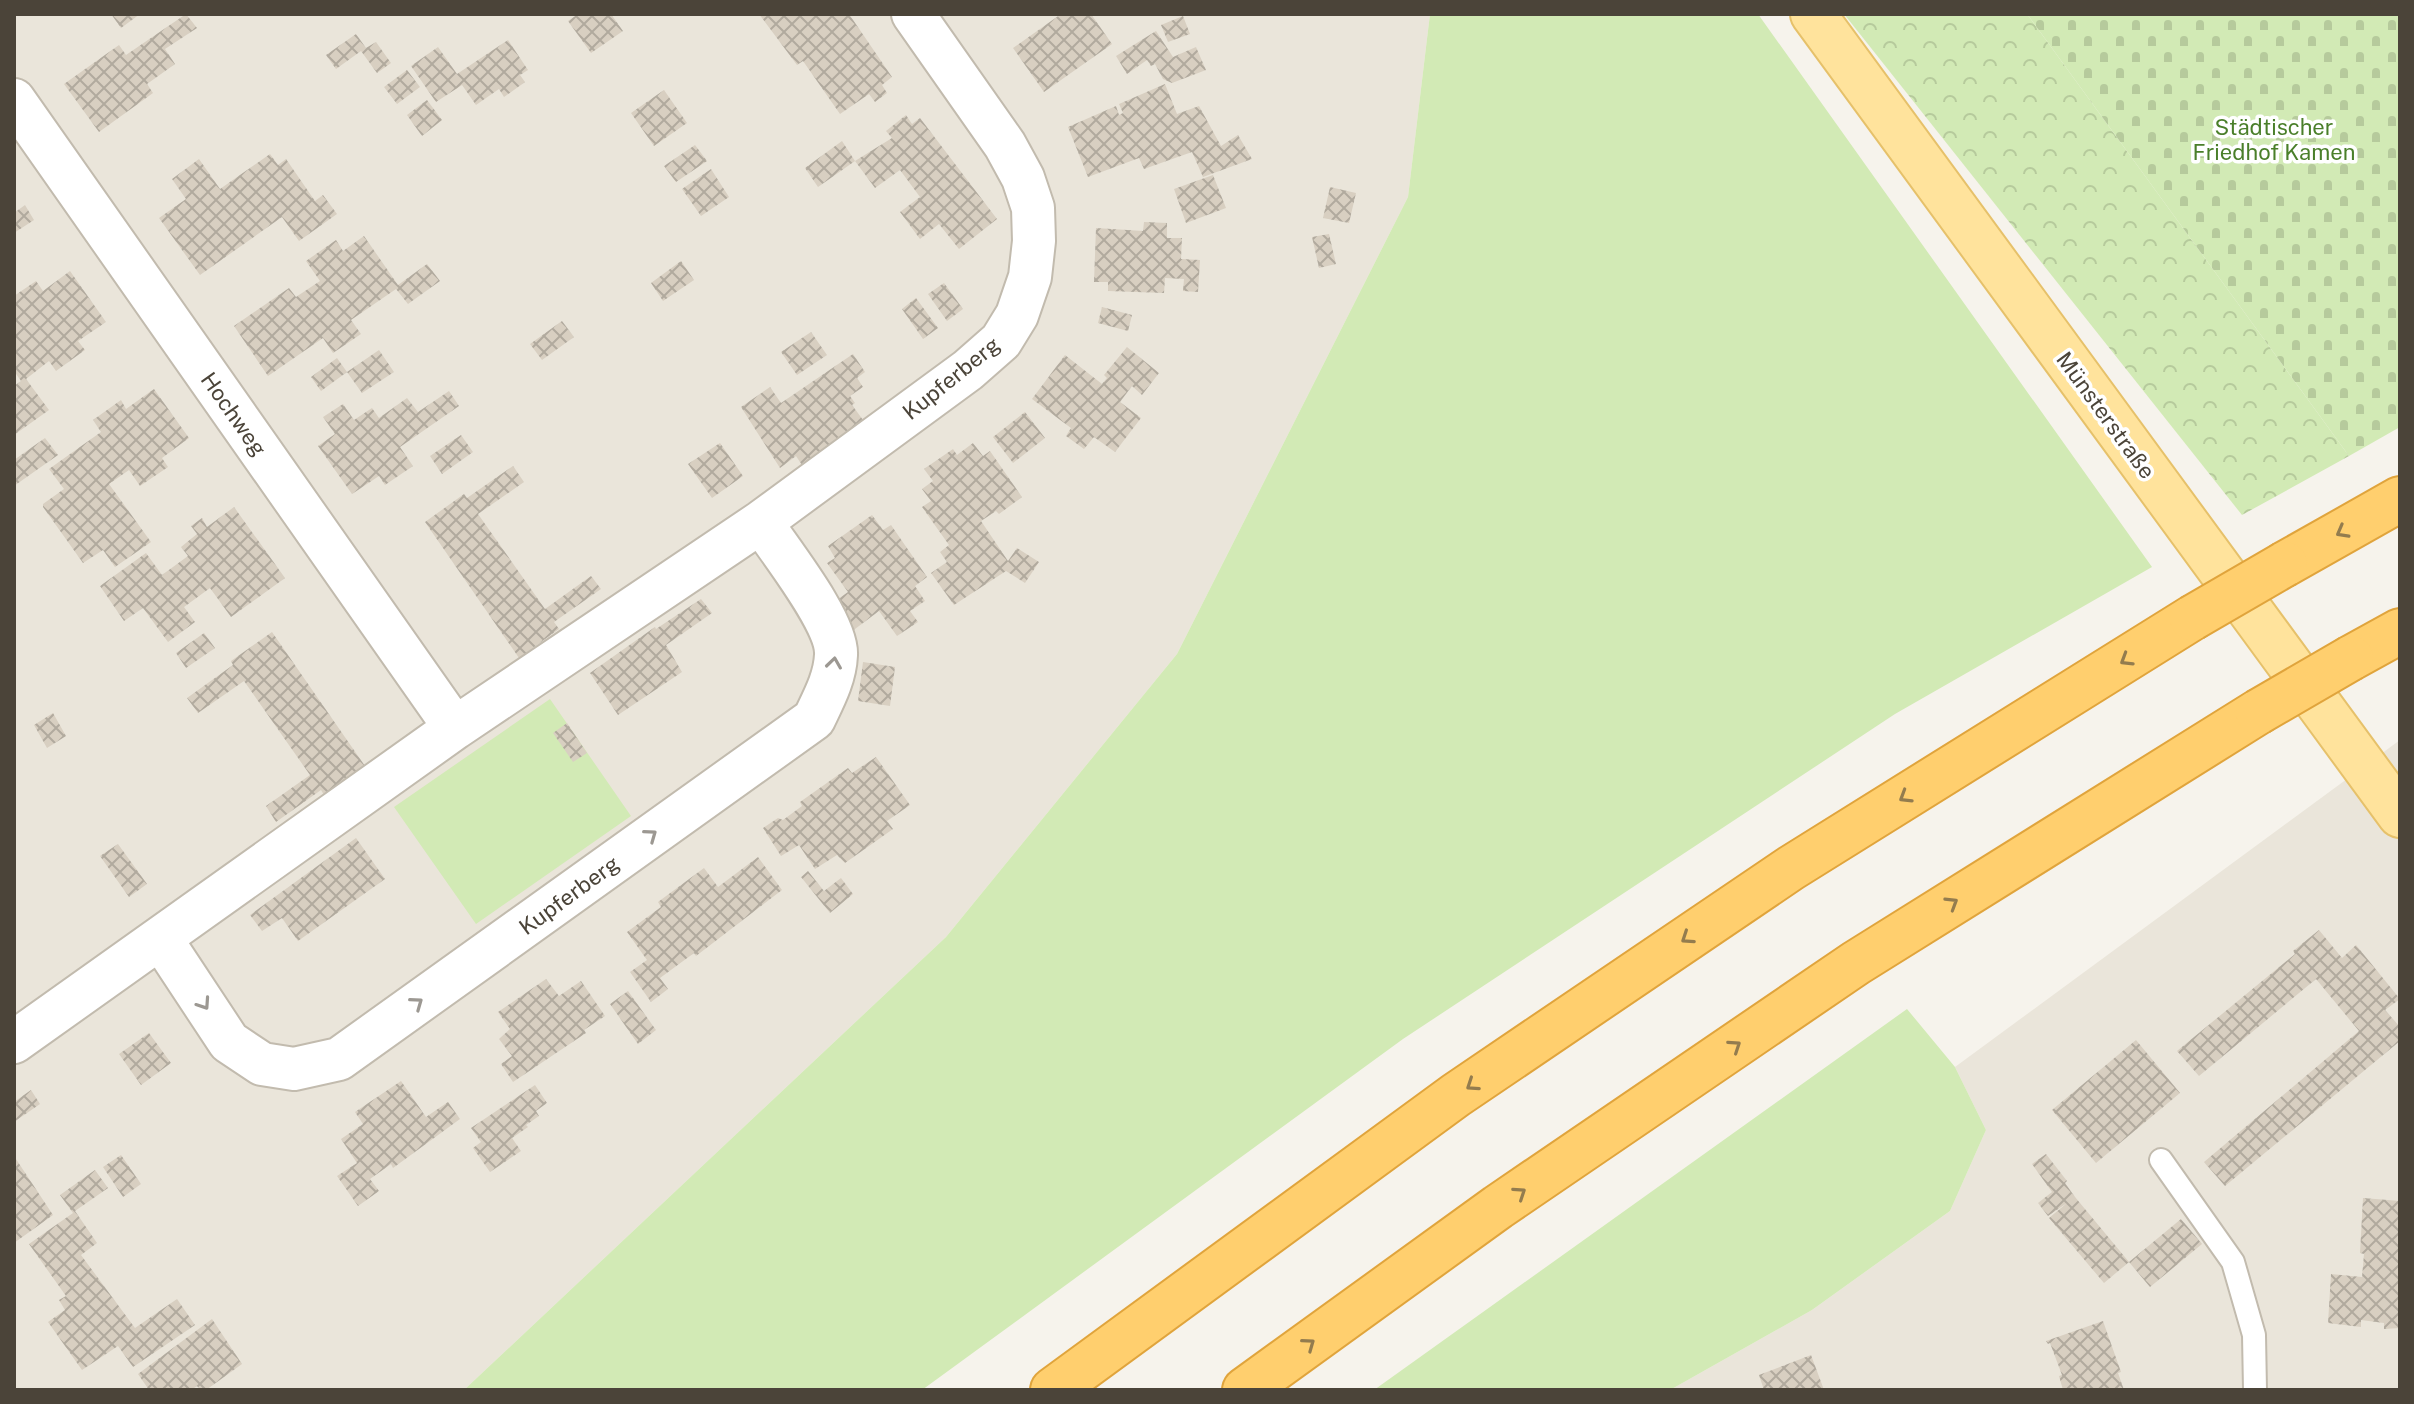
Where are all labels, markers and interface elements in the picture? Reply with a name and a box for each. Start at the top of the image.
park label: Städtischer Friedhof Kamen [2193,114,2355,165]
street label: Kupferberg [897,331,1005,425]
street label: Münsterstraße [2051,347,2161,483]
street label: Hochweg [196,367,272,461]
one-way arrow [2337,522,2351,538]
one-way arrow [2120,650,2135,665]
one-way arrow [825,656,842,670]
one-way arrow [1899,787,1914,802]
one-way arrow [643,830,657,845]
street label: Kupferberg [514,850,624,940]
one-way arrow [1943,898,1958,913]
one-way arrow [1681,929,1695,944]
one-way arrow [194,995,209,1009]
one-way arrow [409,998,423,1013]
one-way arrow [1726,1041,1740,1056]
one-way arrow [1466,1075,1481,1090]
one-way arrow [1511,1188,1525,1203]
one-way arrow [1300,1340,1314,1354]

